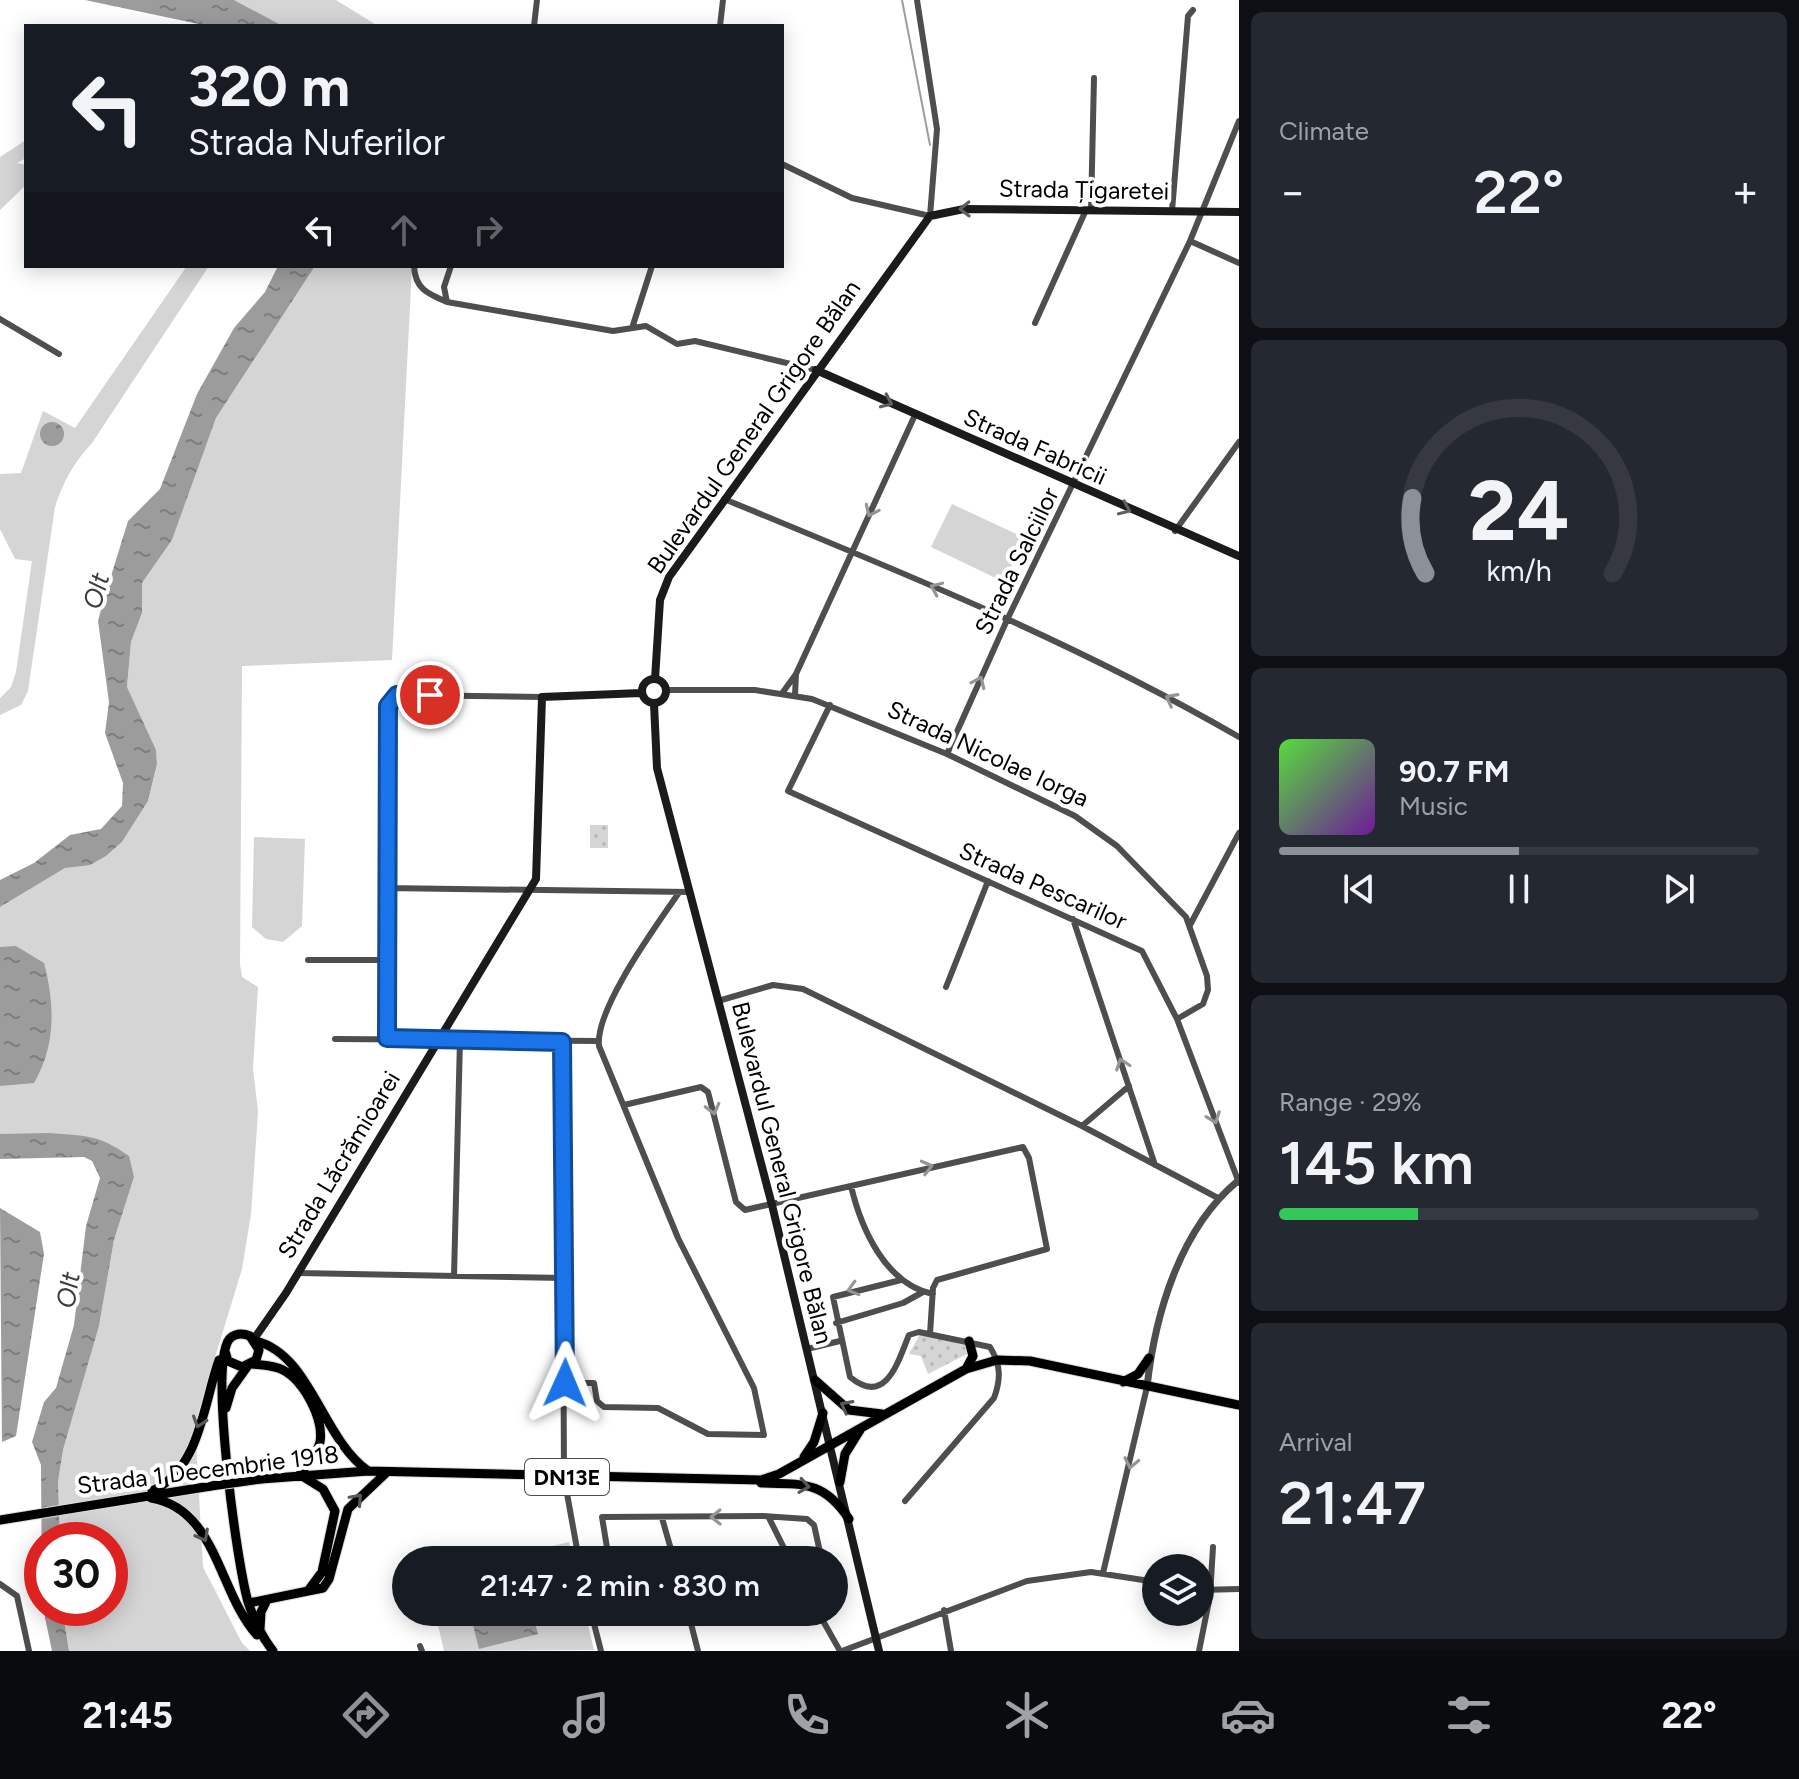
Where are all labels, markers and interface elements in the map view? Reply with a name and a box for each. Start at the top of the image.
text: 320 m [188,53,350,120]
icon: left [56,56,160,160]
text: Climate [1279,115,1369,147]
text: Strada Nuferilor [188,121,445,164]
text: 22° [1474,156,1564,228]
text: − [1279,165,1306,218]
text: + [1732,165,1759,218]
street label: Strada Țigaretei [999,174,1169,205]
one-way arrow [958,201,971,218]
icon: left [298,208,342,252]
icon: ahead [382,208,426,252]
icon: right [466,208,510,252]
street label: Bulevardul General Grigore Bălan [641,274,866,579]
one-way arrow [879,393,894,409]
street label: Strada Fabricii [959,402,1111,491]
text: 24 [1469,460,1569,560]
street label: Strada Salciilor [968,482,1065,639]
one-way arrow [1117,499,1131,515]
one-way arrow [865,503,881,517]
text: km/h [1486,554,1552,588]
water label: Olt [76,568,117,613]
one-way arrow [930,582,944,598]
pin [396,661,464,729]
icon: arrive [408,673,452,717]
one-way arrow [969,676,985,691]
one-way arrow [1165,693,1179,708]
street label: Strada Nicolae Iorga [883,694,1094,813]
text: 90.7 FM [1399,753,1509,790]
text: Music [1399,790,1468,822]
street label: Strada Pescarilor [955,836,1132,936]
icon: previous [1337,867,1381,911]
icon: pause [1497,867,1541,911]
icon: next [1657,867,1701,911]
street label: Bulevardul General Grigore Bălan [726,999,839,1347]
one-way arrow [1115,1058,1131,1072]
street label: Strada Lăcrămioarei [271,1066,406,1264]
text: Range · 29% [1279,1086,1422,1118]
one-way arrow [703,1102,720,1116]
one-way arrow [1204,1110,1221,1124]
text: 145 km [1279,1127,1474,1199]
one-way arrow [920,1160,934,1177]
water label: Olt [49,1269,87,1310]
one-way arrow [847,1280,860,1296]
position arrow [523,1341,607,1425]
one-way arrow [840,1401,854,1416]
one-way arrow [193,1415,209,1429]
text: Arrival [1279,1426,1352,1458]
street label: Strada 1 Decembrie 1918 [76,1439,340,1500]
one-way arrow [1123,1456,1140,1469]
road number: DN13E [525,1459,609,1495]
text: 21:47 [1279,1467,1426,1539]
one-way arrow [797,1477,811,1494]
one-way arrow [347,1494,362,1509]
one-way arrow [709,1509,722,1526]
speed limit sign: 30 [24,1522,128,1626]
one-way arrow [193,1527,208,1542]
map controls [1142,1554,1214,1626]
button: layers [1142,1554,1214,1626]
text: 21:47 · 2 min · 830 m [480,1567,760,1604]
icon: directions [338,1687,394,1743]
icon: music [558,1687,614,1743]
icon: phone [779,1687,835,1743]
icon: climate [999,1687,1055,1743]
icon: car [1220,1687,1276,1743]
icon: filters [1441,1687,1497,1743]
text: 21:45 [82,1694,173,1737]
text: 22° [1661,1694,1717,1737]

